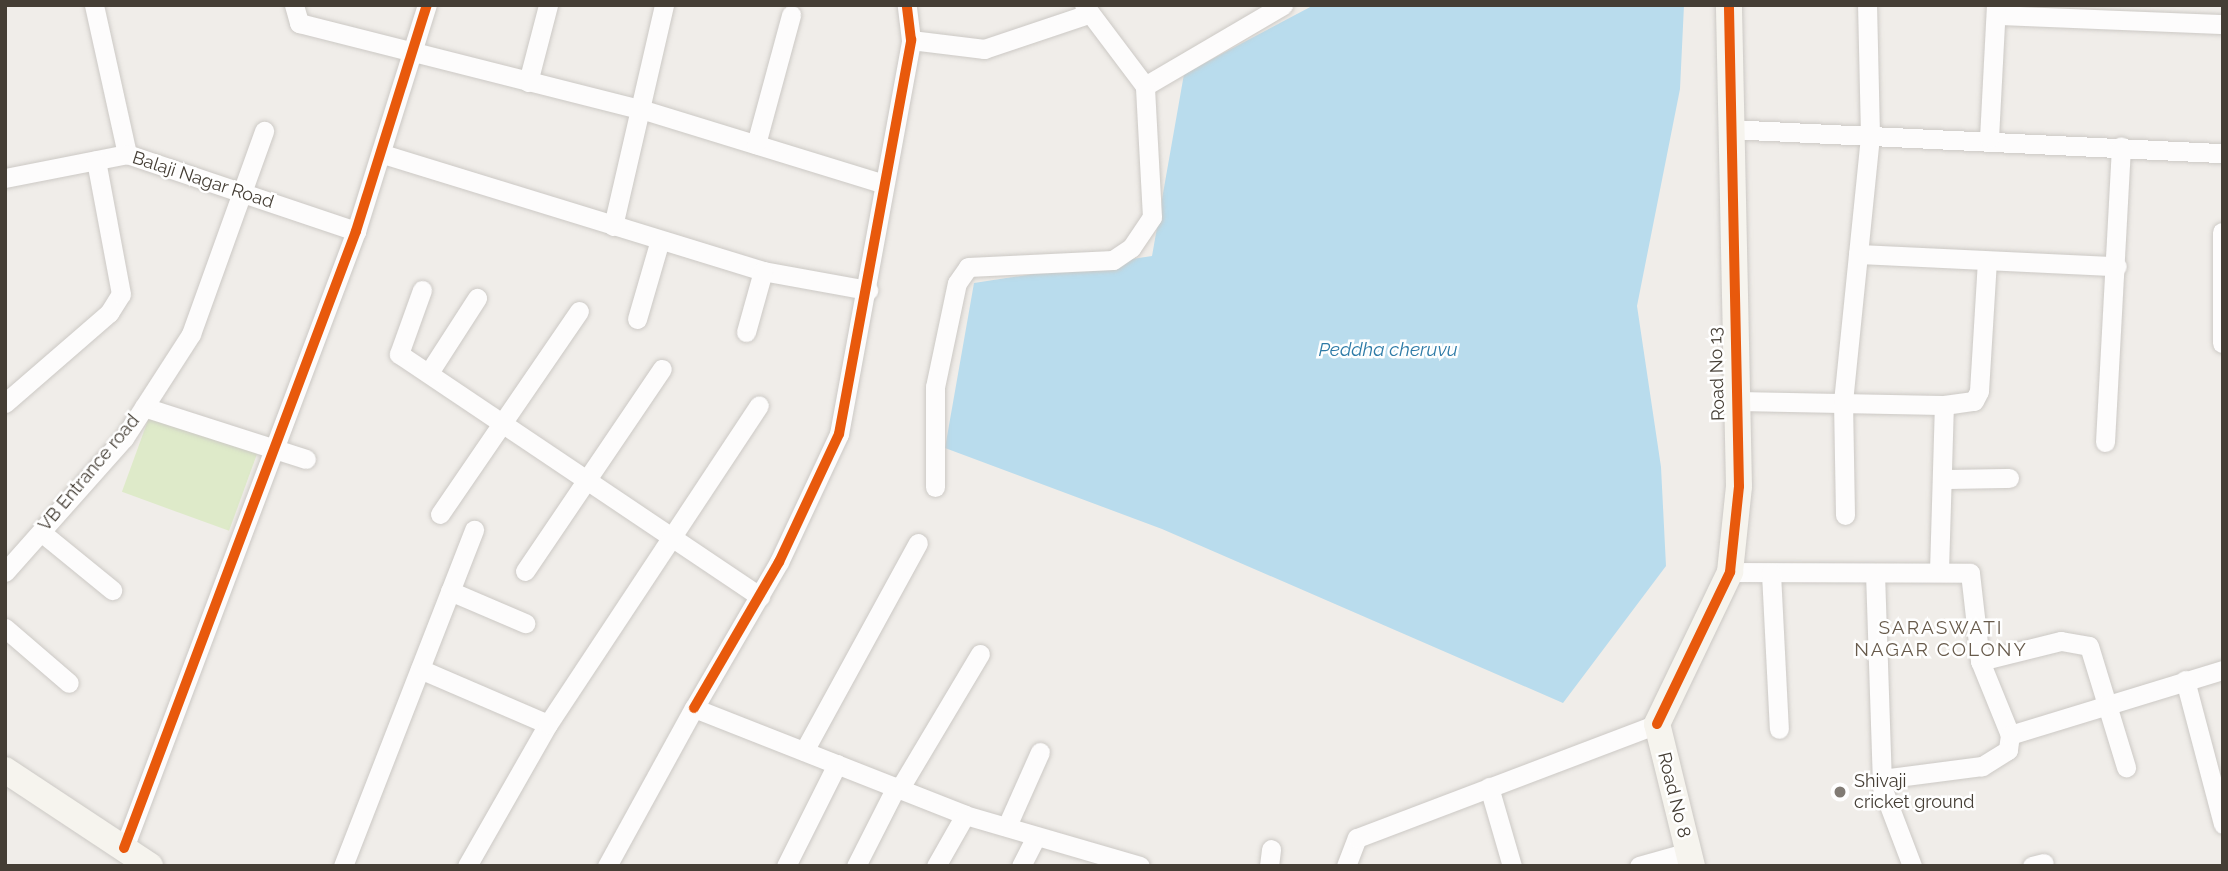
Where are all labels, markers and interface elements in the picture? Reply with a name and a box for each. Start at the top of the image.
street label: Balaji Nagar Road [129,147,277,213]
street label: Road No 13 [1705,327,1729,421]
water label: Peddha cheruvu [1318,339,1458,361]
street label: VB Entrance road [34,410,144,536]
district label: SARASWATI NAGAR COLONY [1856,617,2026,661]
street label: Road No 8 [1653,750,1695,840]
place label: Shivaji cricket ground [1854,771,1974,814]
marker: Shivaji cricket ground [1832,784,1848,800]

